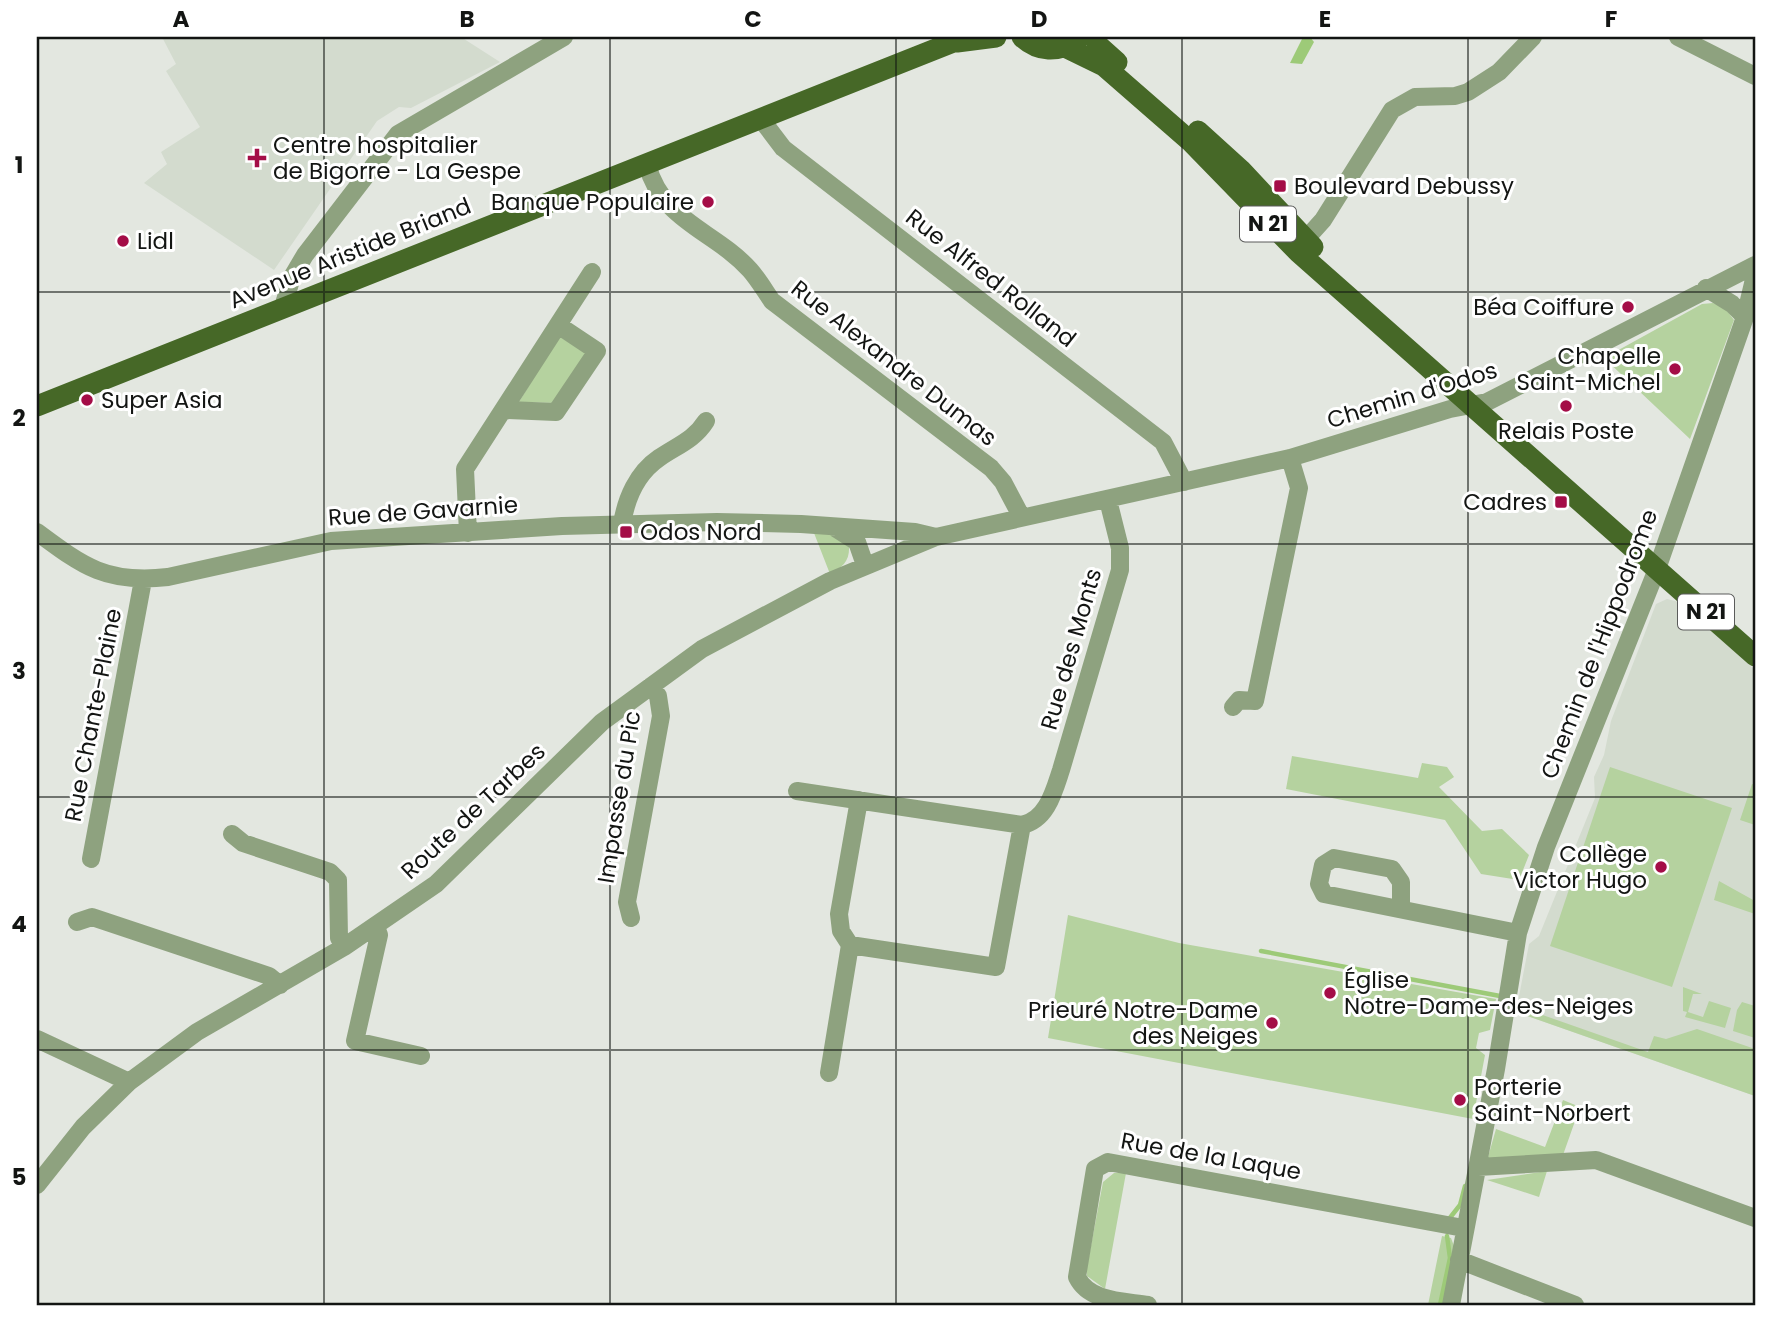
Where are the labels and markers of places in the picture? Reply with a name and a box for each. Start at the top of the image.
place label: Centre hospitalier de Bigorre - La Gespe [273,129,521,187]
marker: Centre hospitalier de Bigorre - La Gespe [247,148,267,168]
place label: Boulevard Debussy [1294,170,1514,202]
marker: Boulevard Debussy [1272,178,1288,194]
place label: Banque Populaire [491,186,694,218]
marker: Banque Populaire [700,194,716,210]
place label: Lidl [137,225,174,257]
marker: Lidl [115,233,131,249]
place label: Béa Coiffure [1473,291,1614,323]
marker: Béa Coiffure [1620,299,1636,315]
place label: Chapelle Saint-Michel [1516,340,1661,398]
marker: Chapelle Saint-Michel [1667,361,1683,377]
place label: Super Asia [101,384,222,416]
marker: Super Asia [79,392,95,408]
marker: Relais Poste [1558,398,1574,414]
place label: Relais Poste [1498,415,1634,447]
place label: Cadres [1463,486,1547,518]
marker: Cadres [1553,494,1569,510]
place label: Odos Nord [640,516,762,548]
marker: Odos Nord [618,524,634,540]
place label: Collège Victor Hugo [1513,838,1647,896]
marker: Collège Victor Hugo [1653,859,1669,875]
place label: Église Notre-Dame-des-Neiges [1344,964,1634,1022]
marker: Église Notre-Dame-des-Neiges [1322,985,1338,1001]
place label: Prieuré Notre-Dame des Neiges [1028,994,1258,1052]
marker: Prieuré Notre-Dame des Neiges [1264,1015,1280,1031]
place label: Porterie Saint-Norbert [1474,1071,1631,1129]
marker: Porterie Saint-Norbert [1452,1092,1468,1108]

